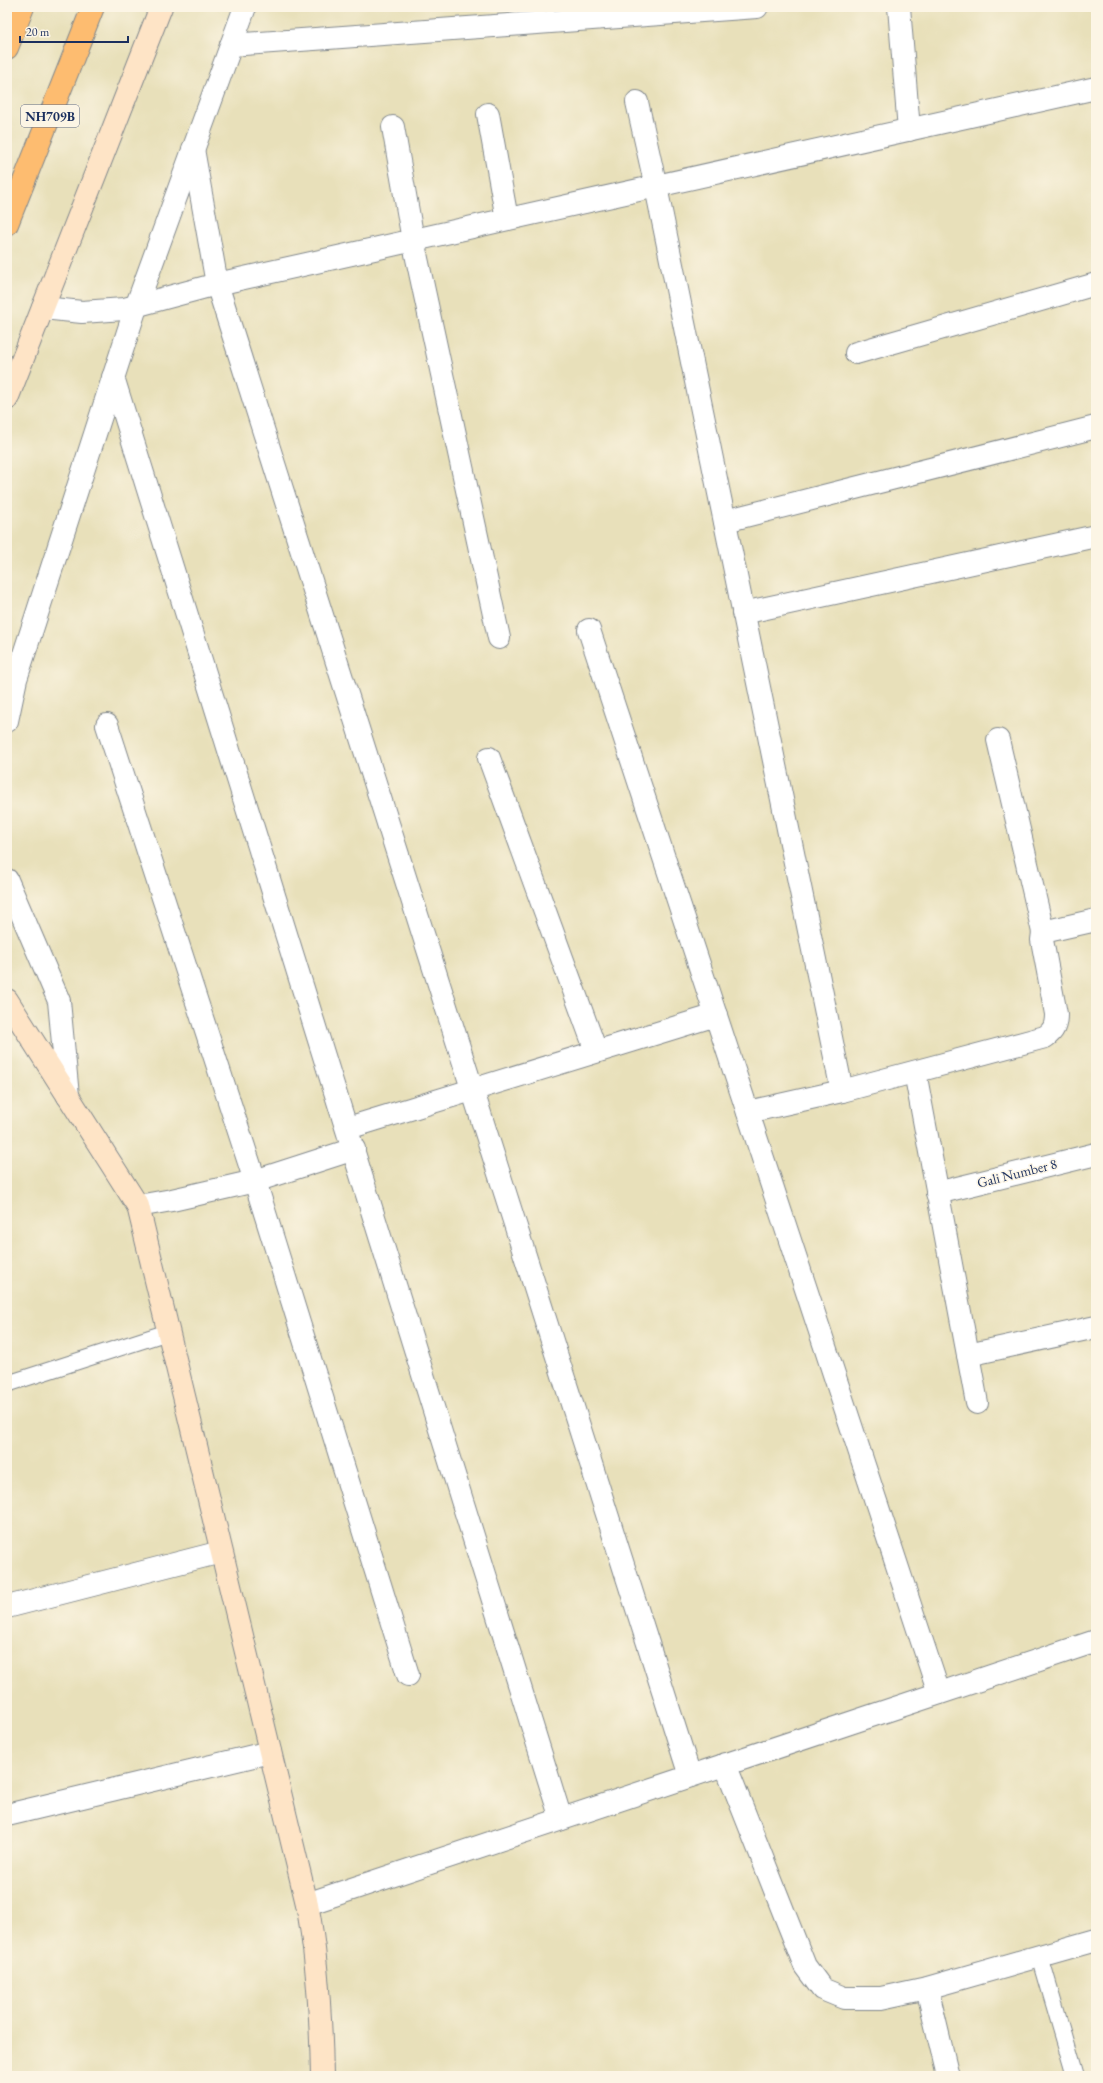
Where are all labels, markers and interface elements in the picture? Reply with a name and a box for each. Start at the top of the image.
scale bar [20,18,128,44]
text: 20 m [26,24,50,40]
road number: NH709B [21,105,79,127]
street label: Gali Number 8 [975,1154,1059,1192]

